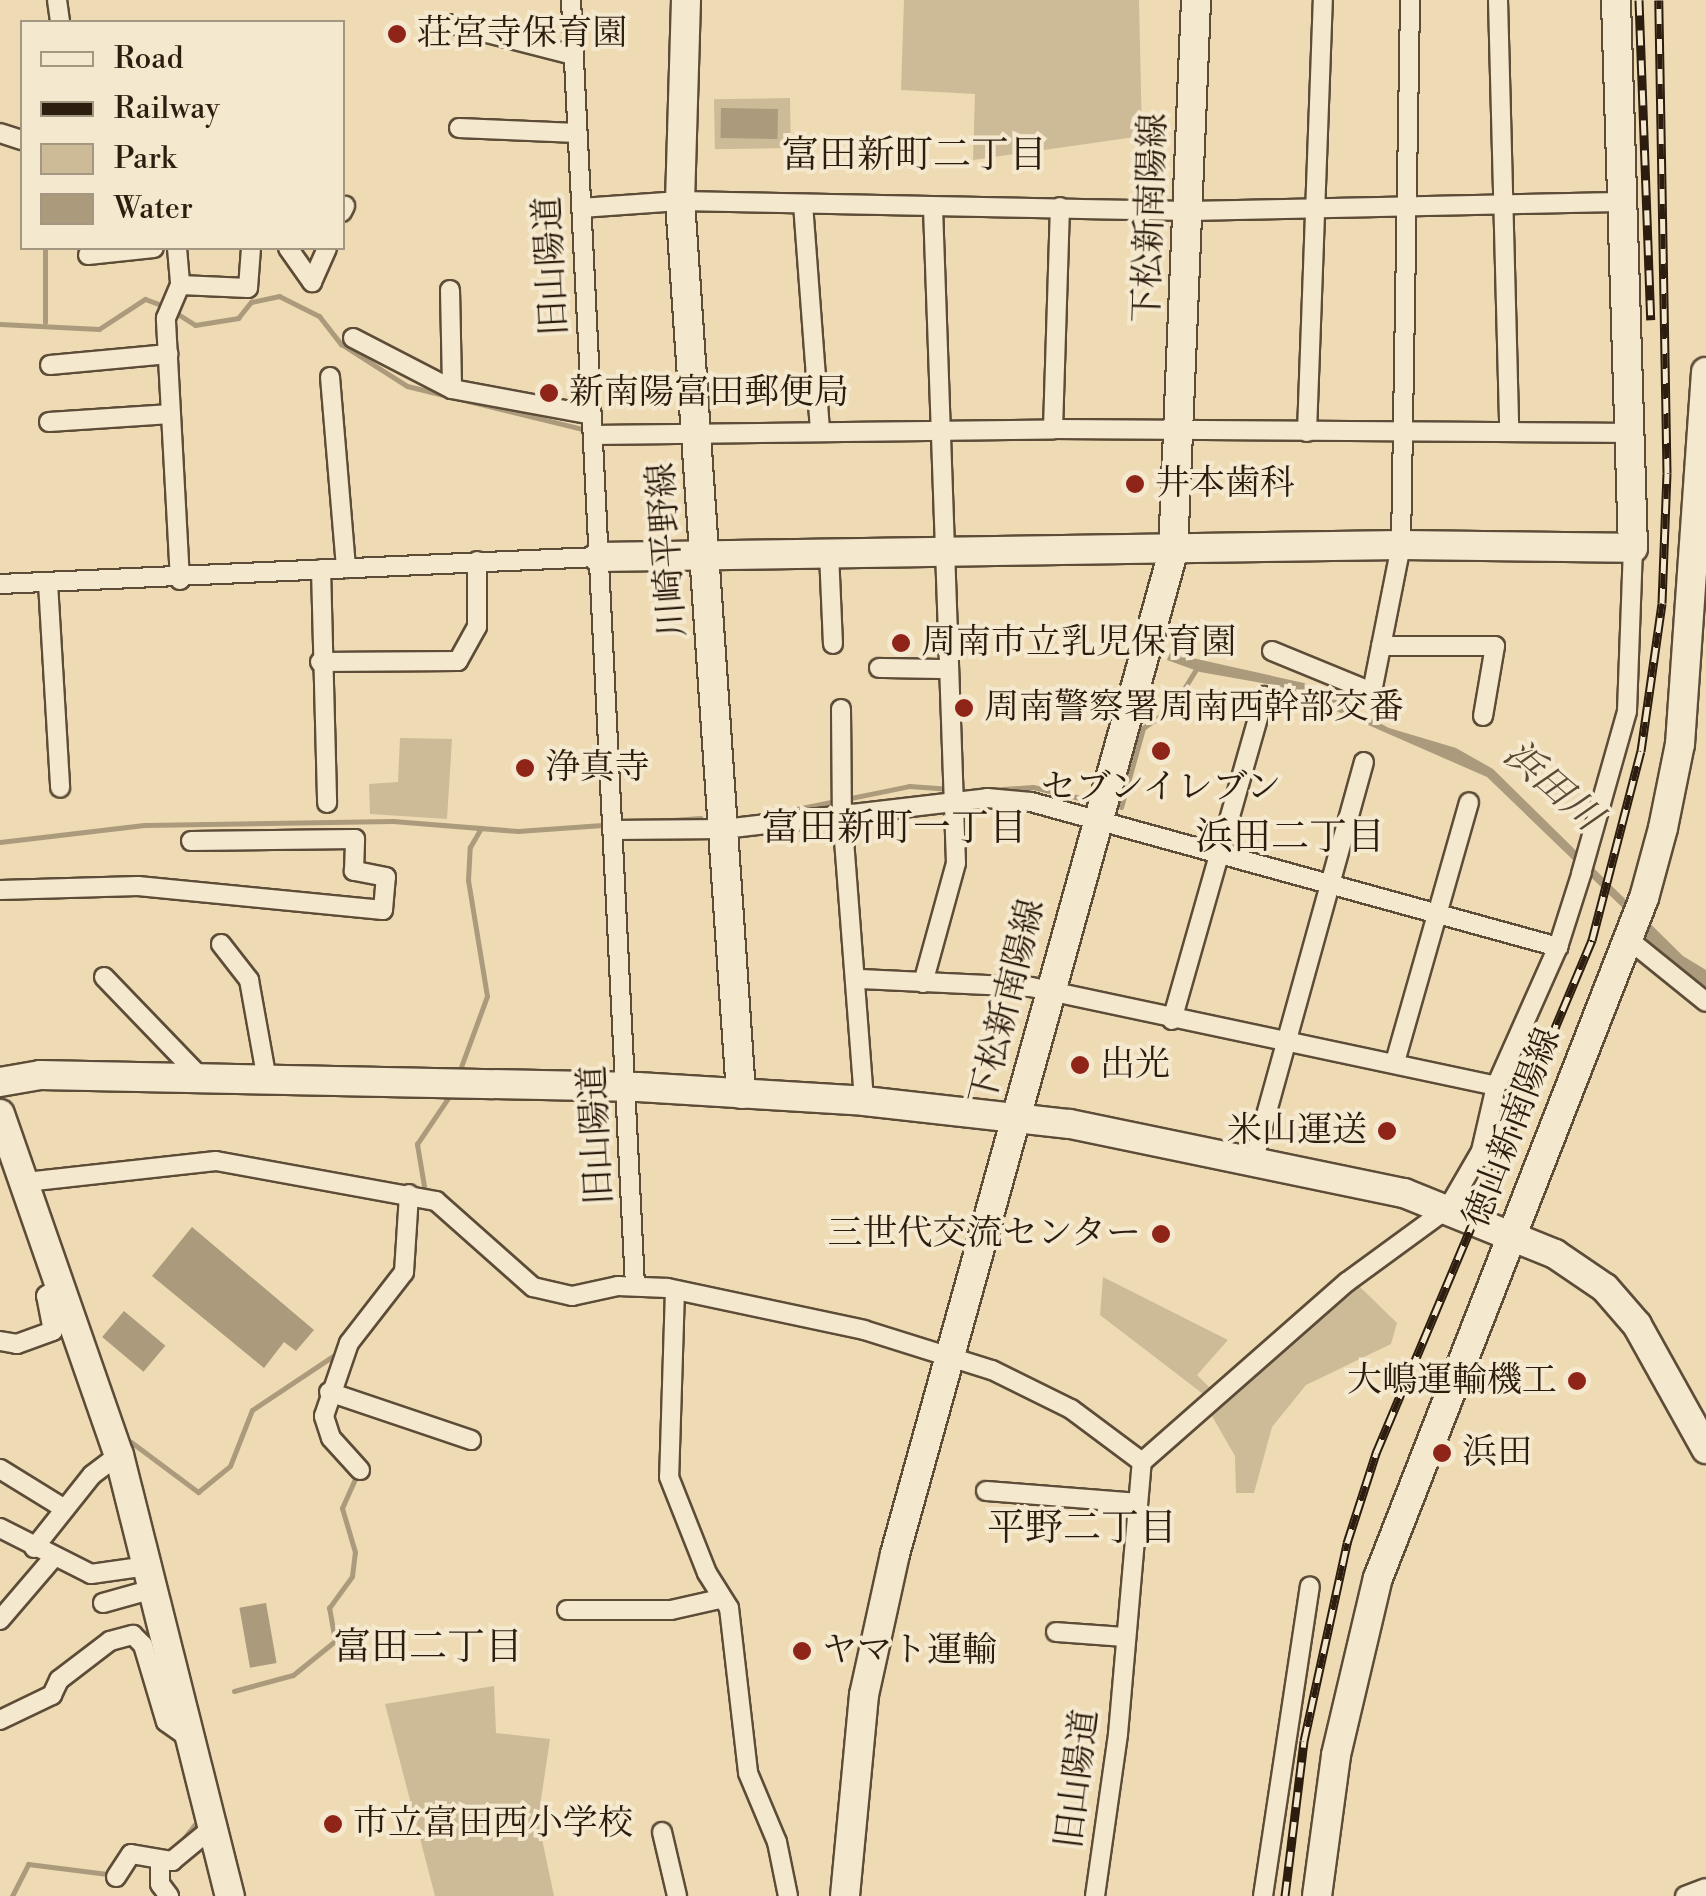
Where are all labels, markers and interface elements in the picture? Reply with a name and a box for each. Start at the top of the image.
place label: 荘宮寺保育園 [417,13,627,55]
legend [20,20,345,250]
marker: 荘宮寺保育園 [386,23,408,45]
text: Road [114,40,184,78]
text: Railway [114,90,220,128]
street label: 下松新南陽線 [1126,112,1176,324]
district label: 富田新町二丁目 [781,133,1047,179]
text: Park [114,140,176,178]
text: Water [114,190,193,228]
street label: 旧山陽道 [527,195,577,337]
place label: 新南陽富田郵便局 [569,372,849,414]
marker: 新南陽富田郵便局 [538,382,560,404]
street label: 川崎平野線 [641,461,695,639]
place label: 井本歯科 [1155,463,1295,505]
marker: 井本歯科 [1124,473,1146,495]
place label: 周南市立乳児保育園 [921,622,1236,664]
marker: 周南市立乳児保育園 [890,632,912,654]
place label: 周南警察署周南西幹部交番 [984,687,1404,729]
marker: 周南警察署周南西幹部交番 [953,697,975,719]
water label: 浜田川 [1494,731,1610,841]
marker: セブンイレブン [1150,740,1172,762]
place label: 浄真寺 [545,747,650,789]
marker: 浄真寺 [514,757,536,779]
place label: セブンイレブン [1039,767,1283,809]
district label: 富田新町一丁目 [761,806,1027,852]
district label: 浜田二丁目 [1195,815,1385,861]
street label: 下松新南陽線 [962,895,1054,1109]
street label: 徳山新南陽線 [1456,1022,1570,1234]
place label: 出光 [1100,1044,1170,1086]
marker: 出光 [1069,1054,1091,1076]
street label: 旧山陽道 [572,1064,622,1206]
place label: 米山運送 [1227,1110,1367,1152]
marker: 米山運送 [1376,1120,1398,1142]
place label: 三世代交流センター [826,1213,1141,1255]
marker: 三世代交流センター [1150,1223,1172,1245]
place label: 大嶋運輸機工 [1347,1360,1557,1402]
marker: 大嶋運輸機工 [1566,1370,1588,1392]
place label: 浜田 [1462,1432,1532,1474]
marker: 浜田 [1431,1442,1453,1464]
district label: 平野二丁目 [987,1506,1177,1552]
district label: 富田二丁目 [333,1625,523,1671]
place label: ヤマト運輸 [822,1630,997,1672]
marker: ヤマト運輸 [791,1640,813,1662]
street label: 旧山陽道 [1049,1707,1107,1851]
place label: 市立富田西小学校 [353,1803,633,1845]
marker: 市立富田西小学校 [322,1813,344,1835]

